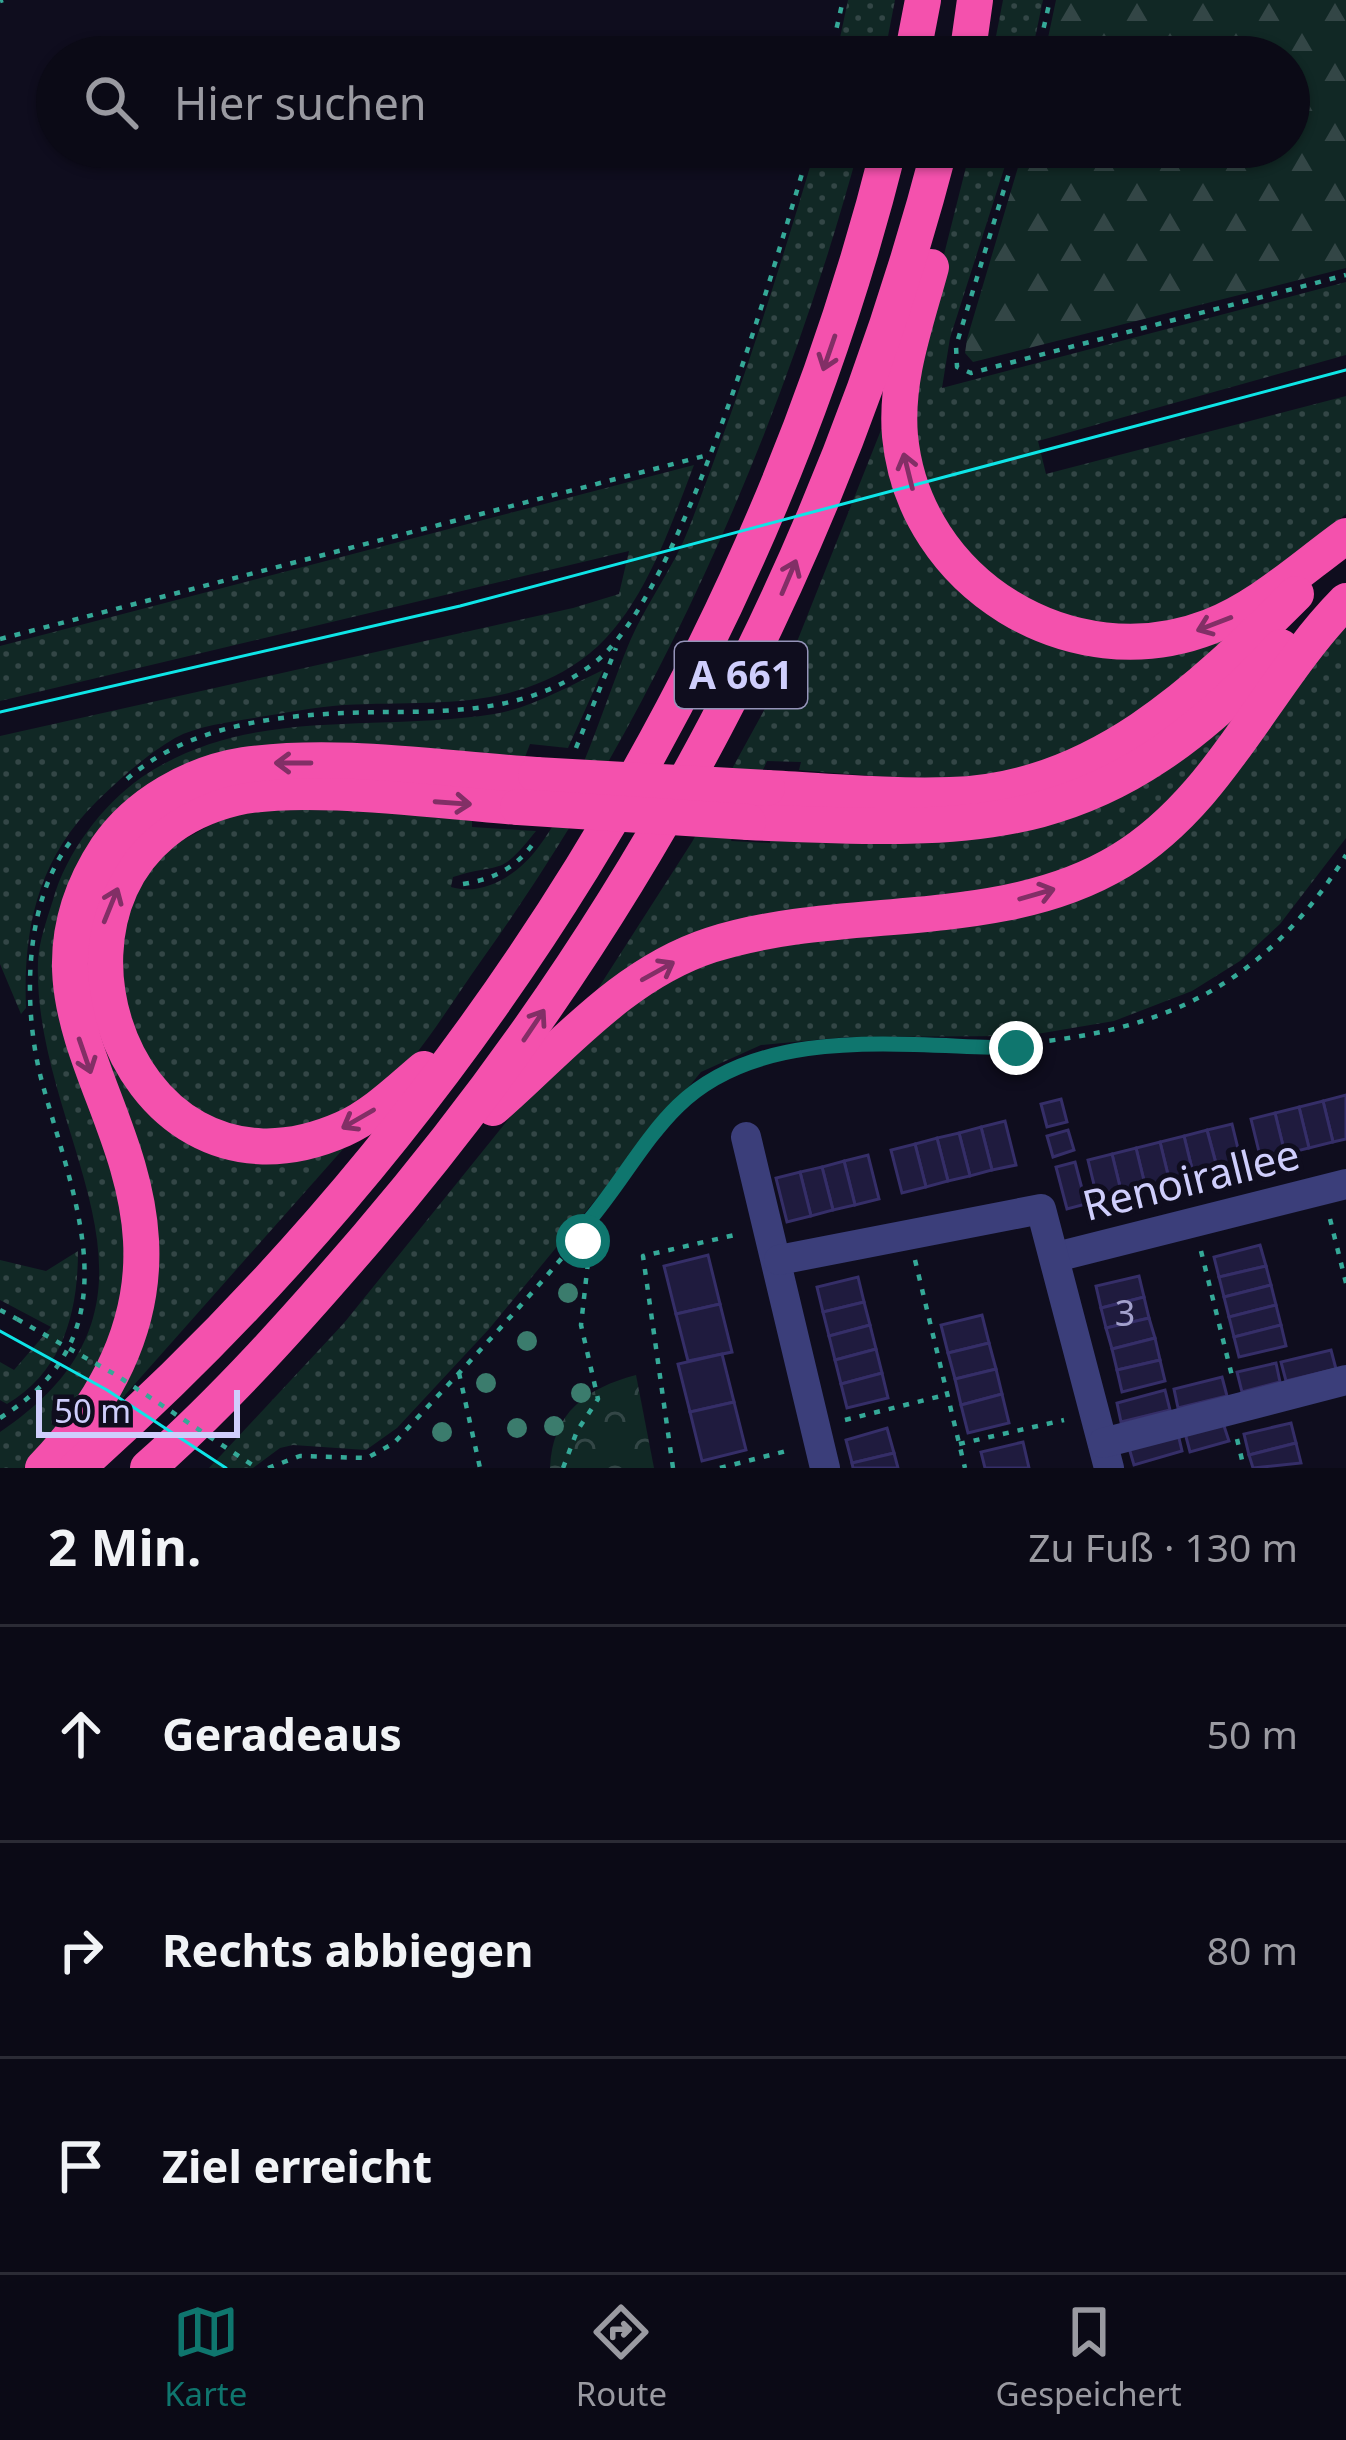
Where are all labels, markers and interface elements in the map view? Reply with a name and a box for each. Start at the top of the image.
search box [36,36,1310,168]
icon: search [78,69,144,135]
text: Hier suchen [174,72,427,133]
one-way arrow [817,333,838,370]
one-way arrow [896,453,918,491]
one-way arrow [780,560,801,597]
one-way arrow [1197,615,1234,636]
road number: A 661 [675,642,807,708]
one-way arrow [274,752,313,774]
one-way arrow [433,791,472,814]
one-way arrow [1017,882,1055,904]
one-way arrow [101,887,123,924]
one-way arrow [640,959,675,982]
one-way arrow [521,1009,546,1042]
route end [989,1021,1043,1075]
one-way arrow [76,1037,97,1074]
one-way arrow [341,1108,376,1132]
street label: Renoirallee [1076,1124,1305,1233]
route start [556,1214,610,1268]
house number: 3 [1115,1288,1135,1337]
scale bar [36,1384,240,1437]
text: 50 m [54,1388,131,1433]
text: 2 Min. [48,1511,201,1581]
text: Zu Fuß · 130 m [1028,1520,1298,1573]
icon: ahead [48,1701,114,1767]
text: Geradeaus [162,1703,402,1764]
text: 50 m [1207,1707,1298,1760]
icon: right [48,1917,114,1983]
text: Rechts abbiegen [162,1919,533,1980]
text: 80 m [1207,1923,1298,1976]
icon: arrive [48,2133,114,2199]
text: Ziel erreicht [162,2135,432,2196]
tab: Karte [164,2299,247,2416]
tab: Route [576,2299,667,2416]
tab: Gespeichert [996,2299,1182,2416]

